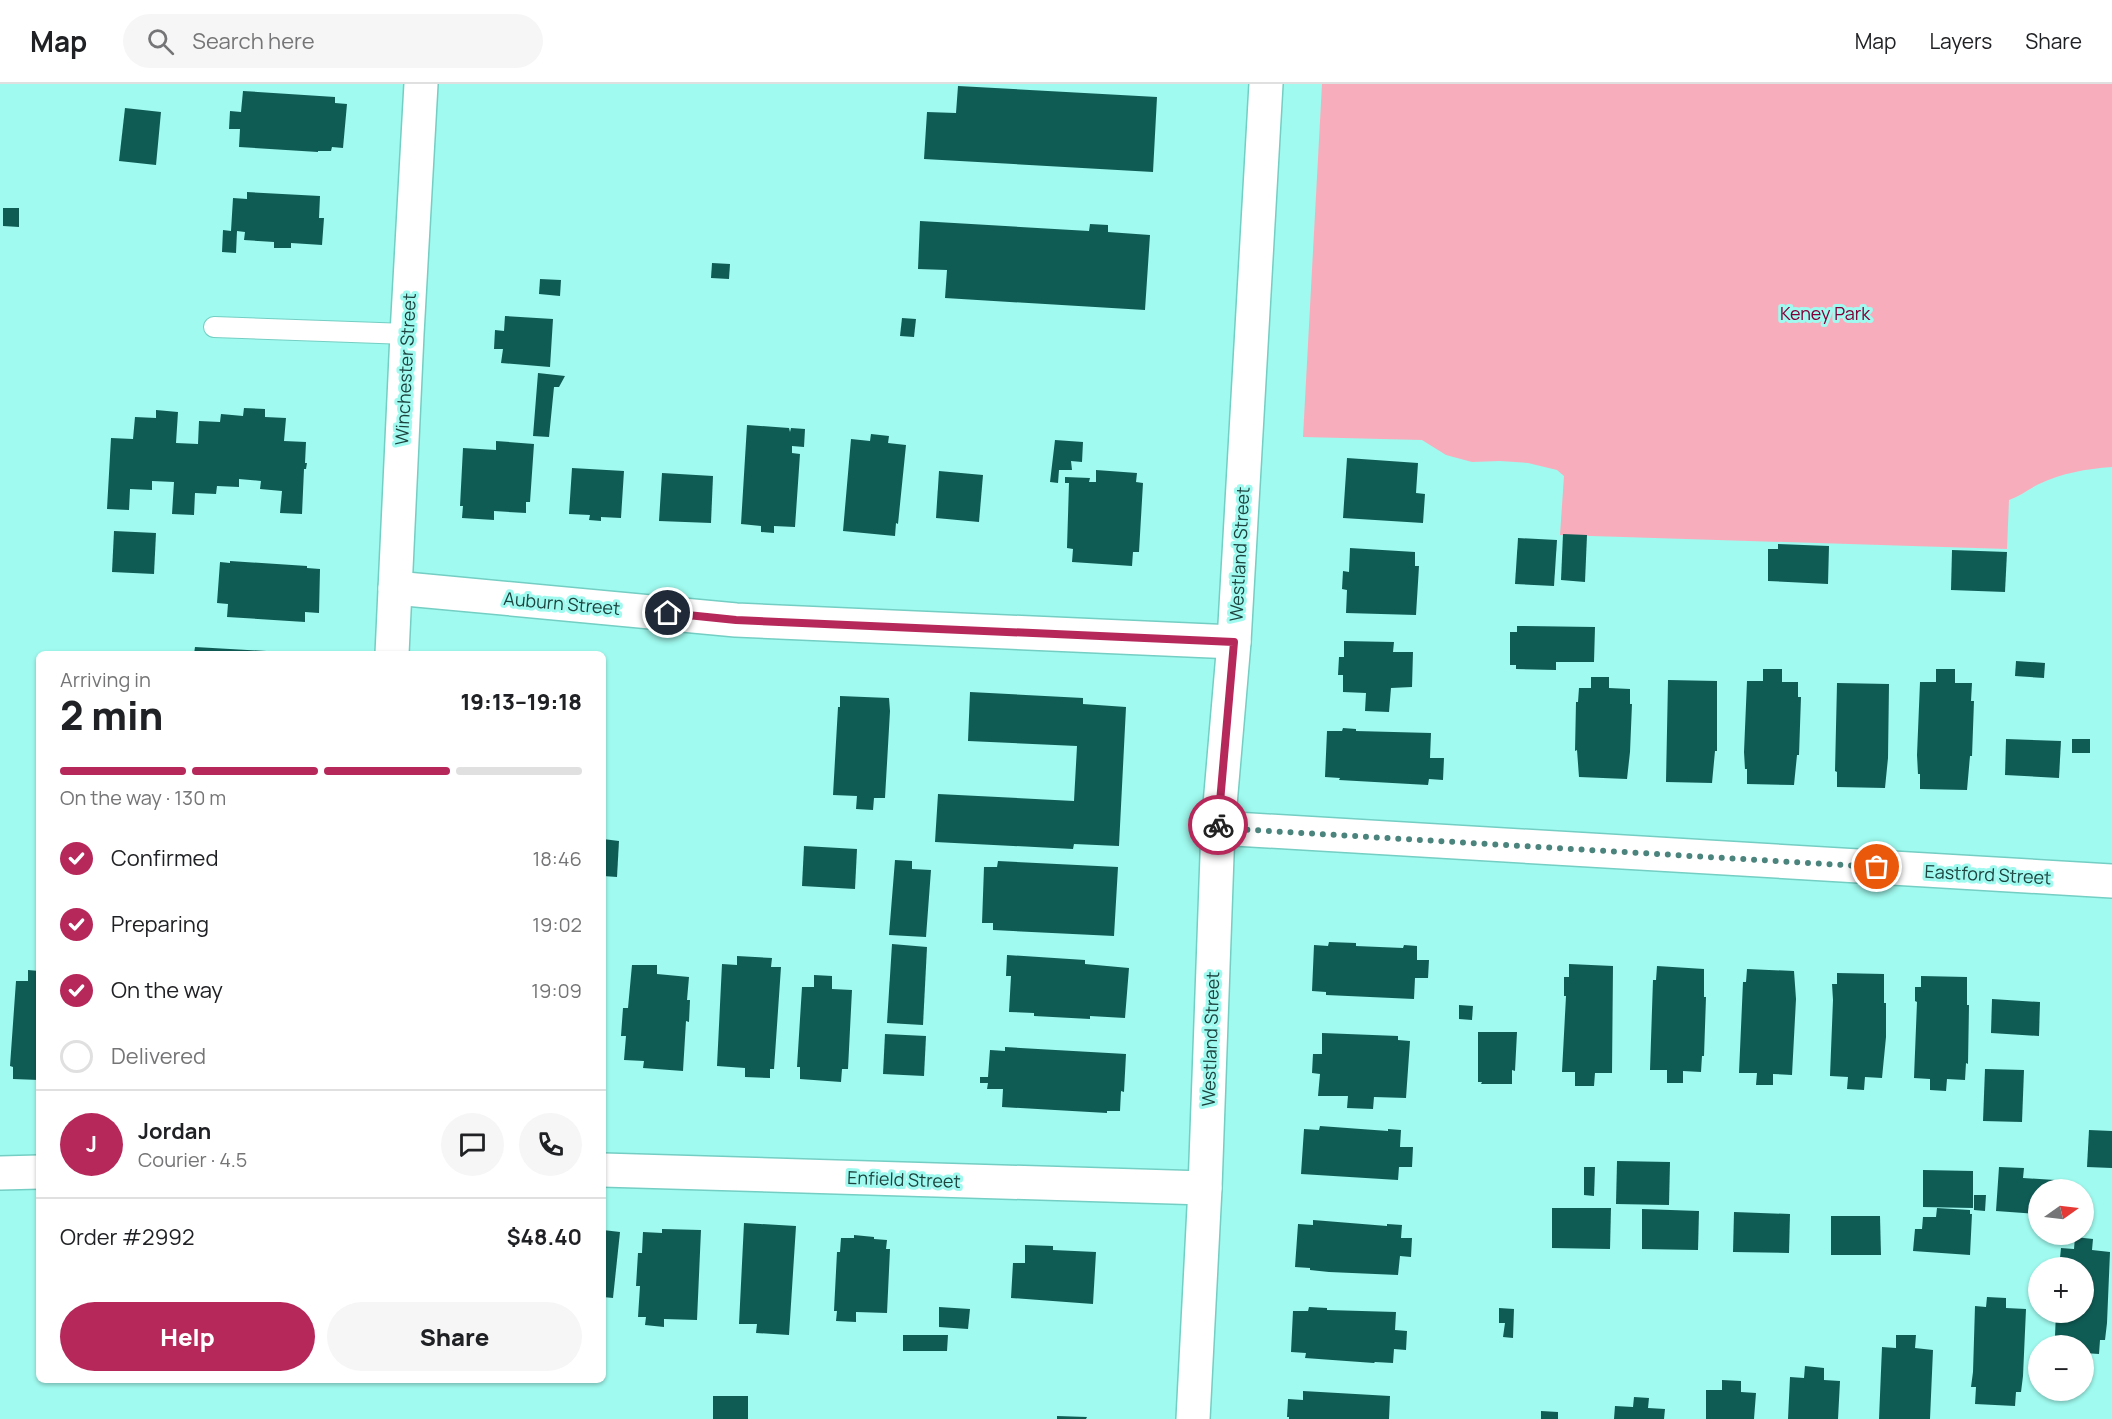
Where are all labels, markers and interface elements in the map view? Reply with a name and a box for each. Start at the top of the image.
search box [123,14,543,68]
text: Map [30,22,87,60]
icon: search [144,25,177,58]
text: Search here [192,26,315,56]
text: Map [1855,27,1896,55]
text: Layers [1929,27,1992,55]
text: Share [2025,27,2082,55]
street label: Winchester Street [389,292,421,446]
park label: Keney Park [1780,301,1871,325]
street label: Westland Street [1223,486,1255,622]
street label: Auburn Street [503,586,621,620]
pin [642,587,693,638]
icon: home [651,596,684,629]
text: Arriving in [60,666,151,693]
text: 19:13–19:18 [460,687,582,717]
text: 2 min [60,688,163,742]
text: On the way · 130 m [60,784,226,811]
courier [1188,795,1248,855]
icon: bike [1202,809,1235,842]
pin [1851,841,1902,892]
icon: check [60,842,93,875]
text: Confirmed [111,843,219,873]
text: 18:46 [532,845,582,872]
icon: bag [1860,850,1893,883]
street label: Eastford Street [1924,859,2052,889]
icon: check [60,908,93,941]
text: Preparing [111,909,209,939]
text: 19:02 [532,911,582,938]
street label: Westland Street [1196,971,1224,1107]
icon: check [60,974,93,1007]
text: On the way [111,975,223,1005]
text: 19:09 [531,977,582,1004]
text: Delivered [111,1041,206,1071]
button: chat [441,1113,504,1176]
button: phone [519,1113,582,1176]
text: Jordan [138,1116,211,1146]
text: J [86,1129,97,1159]
text: Courier · 4.5 [138,1146,247,1173]
street label: Enfield Street [847,1165,961,1193]
north arrow [2028,1179,2094,1245]
map controls [2028,1179,2094,1401]
text: Order #2992 [60,1222,195,1252]
text: $48.40 [507,1222,582,1252]
button: + [2028,1257,2094,1323]
button: Help [60,1302,315,1371]
button: Share [327,1302,582,1371]
button: − [2028,1335,2094,1401]

